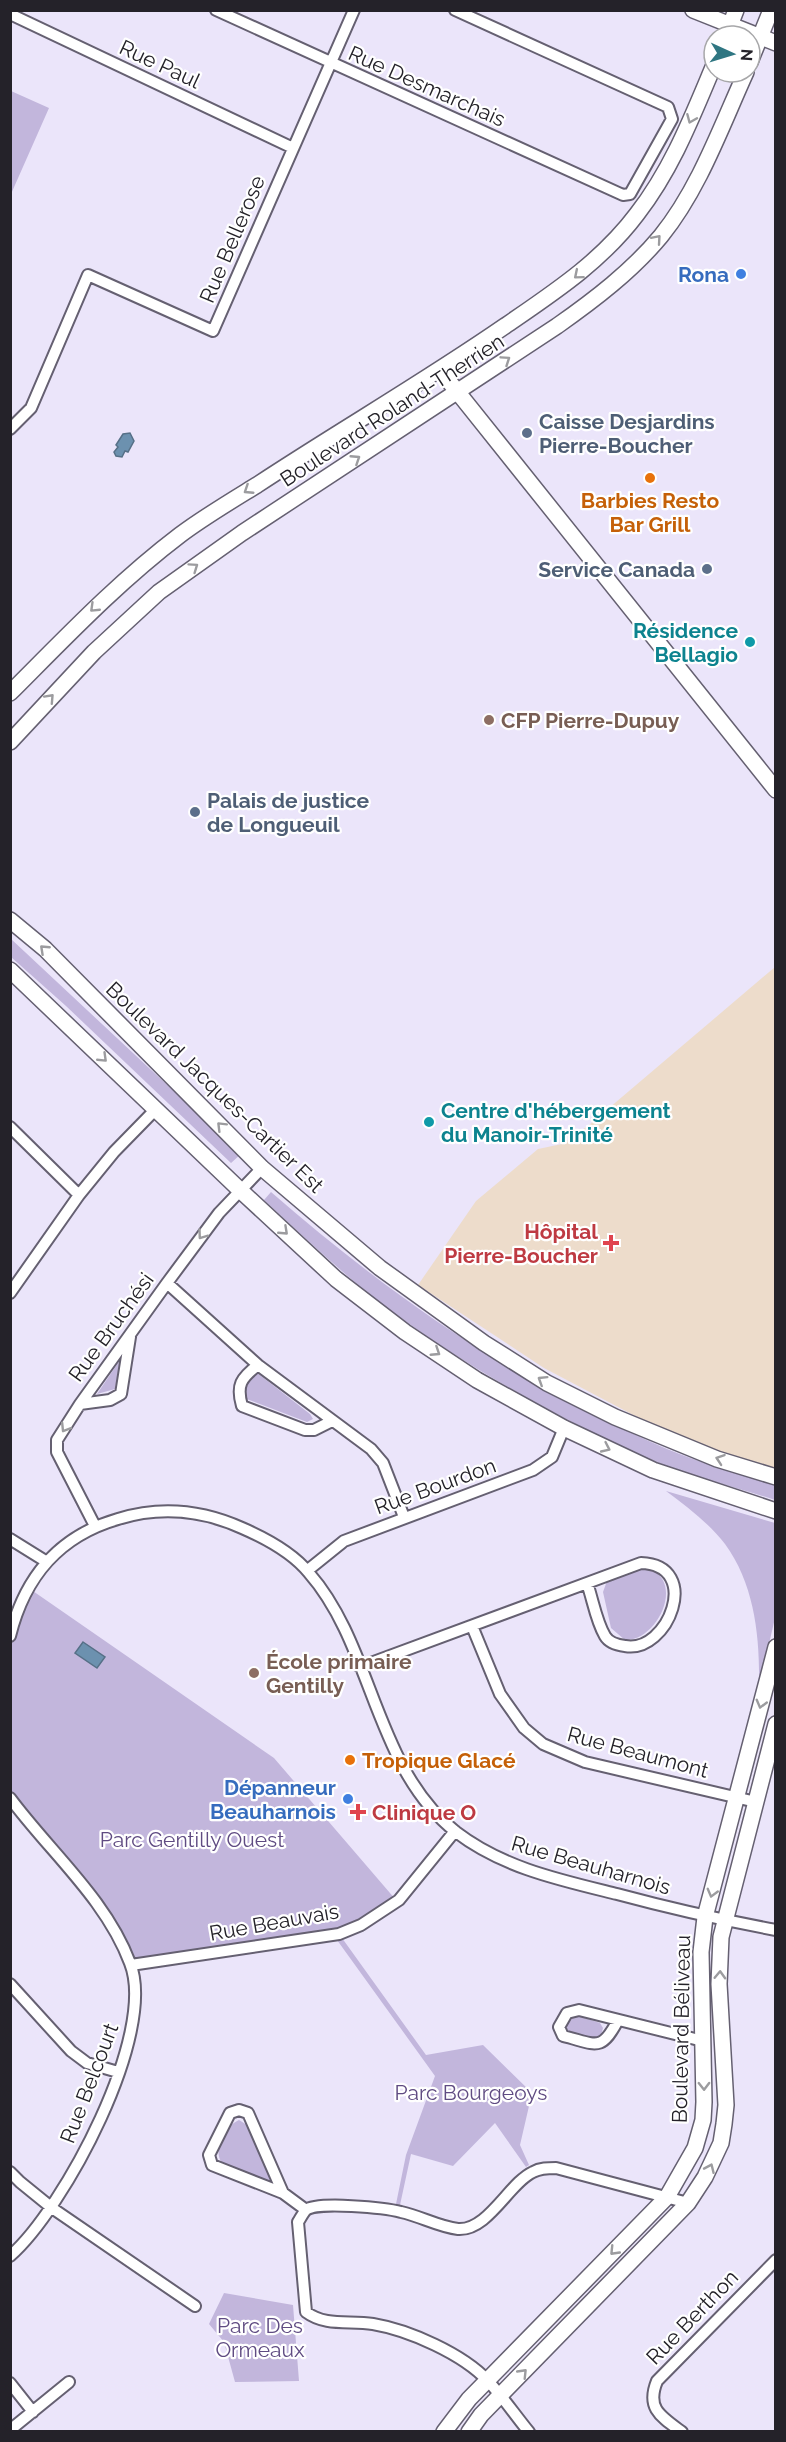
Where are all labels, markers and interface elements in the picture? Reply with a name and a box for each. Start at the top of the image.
north arrow [702,24,762,84]
street label: Rue Paul [116,34,205,94]
street label: Rue Desmarchais [345,40,509,132]
text: N [737,48,756,62]
one-way arrow [686,112,698,123]
street label: Rue Bellerose [194,172,270,306]
one-way arrow [650,235,661,246]
place label: Rona [678,262,729,287]
one-way arrow [574,267,585,278]
marker: Rona [734,267,748,281]
street label: Boulevard Roland-Therrien [275,328,509,492]
one-way arrow [500,356,510,368]
place label: Caisse Desjardins Pierre-Boucher [539,409,715,458]
marker: Caisse Desjardins Pierre-Boucher [520,426,534,440]
one-way arrow [350,455,360,467]
marker: Barbies Resto Bar Grill [643,471,657,485]
one-way arrow [244,483,255,494]
place label: Barbies Resto Bar Grill [581,488,719,537]
place label: Service Canada [538,557,695,582]
marker: Service Canada [700,562,714,576]
one-way arrow [187,563,198,574]
one-way arrow [90,601,101,612]
place label: Résidence Bellagio [633,618,738,667]
marker: Résidence Bellagio [743,635,757,649]
one-way arrow [43,695,54,705]
place label: CFP Pierre-Dupuy [501,708,680,733]
marker: CFP Pierre-Dupuy [482,713,496,727]
place label: Palais de justice de Longueuil [207,788,370,837]
marker: Palais de justice de Longueuil [188,805,202,819]
one-way arrow [40,946,51,957]
street label: Boulevard Jacques-Cartier Est [101,976,329,1198]
one-way arrow [96,1051,107,1062]
place label: Centre d'hébergement du Manoir-Trinité [441,1098,671,1147]
marker: Centre d'hébergement du Manoir-Trinité [422,1115,436,1129]
one-way arrow [218,1123,229,1134]
place label: Hôpital Pierre-Boucher [444,1219,598,1268]
one-way arrow [277,1224,288,1235]
one-way arrow [199,1229,210,1240]
marker: Hôpital Pierre-Boucher [602,1234,620,1252]
street label: Rue Bruchési [63,1268,159,1386]
one-way arrow [430,1345,440,1357]
one-way arrow [538,1375,548,1387]
one-way arrow [61,1421,72,1432]
one-way arrow [600,1440,611,1452]
street label: Rue Bourdon [371,1452,499,1520]
one-way arrow [715,1454,726,1467]
place label: École primaire Gentilly [266,1649,412,1698]
marker: École primaire Gentilly [247,1666,261,1680]
one-way arrow [755,1699,768,1709]
street label: Rue Beaumont [565,1721,711,1783]
place label: Tropique Glacé [362,1748,516,1773]
marker: Tropique Glacé [343,1753,357,1767]
place label: Dépanneur Beauharnois [210,1775,336,1824]
marker: Dépanneur Beauharnois [341,1792,355,1806]
place label: Clinique O [372,1800,476,1825]
marker: Clinique O [349,1803,367,1821]
park label: Parc Gentilly Ouest [100,1827,284,1852]
street label: Rue Beauharnois [509,1830,673,1900]
one-way arrow [706,1887,719,1897]
street label: Rue Beauvais [207,1898,341,1946]
street label: Boulevard Béliveau [667,1935,695,2123]
one-way arrow [713,1971,726,1980]
street label: Rue Belcourt [55,2019,123,2147]
park label: Parc Bourgeoys [395,2080,548,2105]
one-way arrow [698,2082,710,2091]
one-way arrow [703,2163,715,2174]
one-way arrow [610,2245,621,2255]
street label: Rue Berthon [641,2265,743,2369]
park label: Parc Des Ormeaux [215,2313,305,2362]
one-way arrow [515,2370,526,2381]

